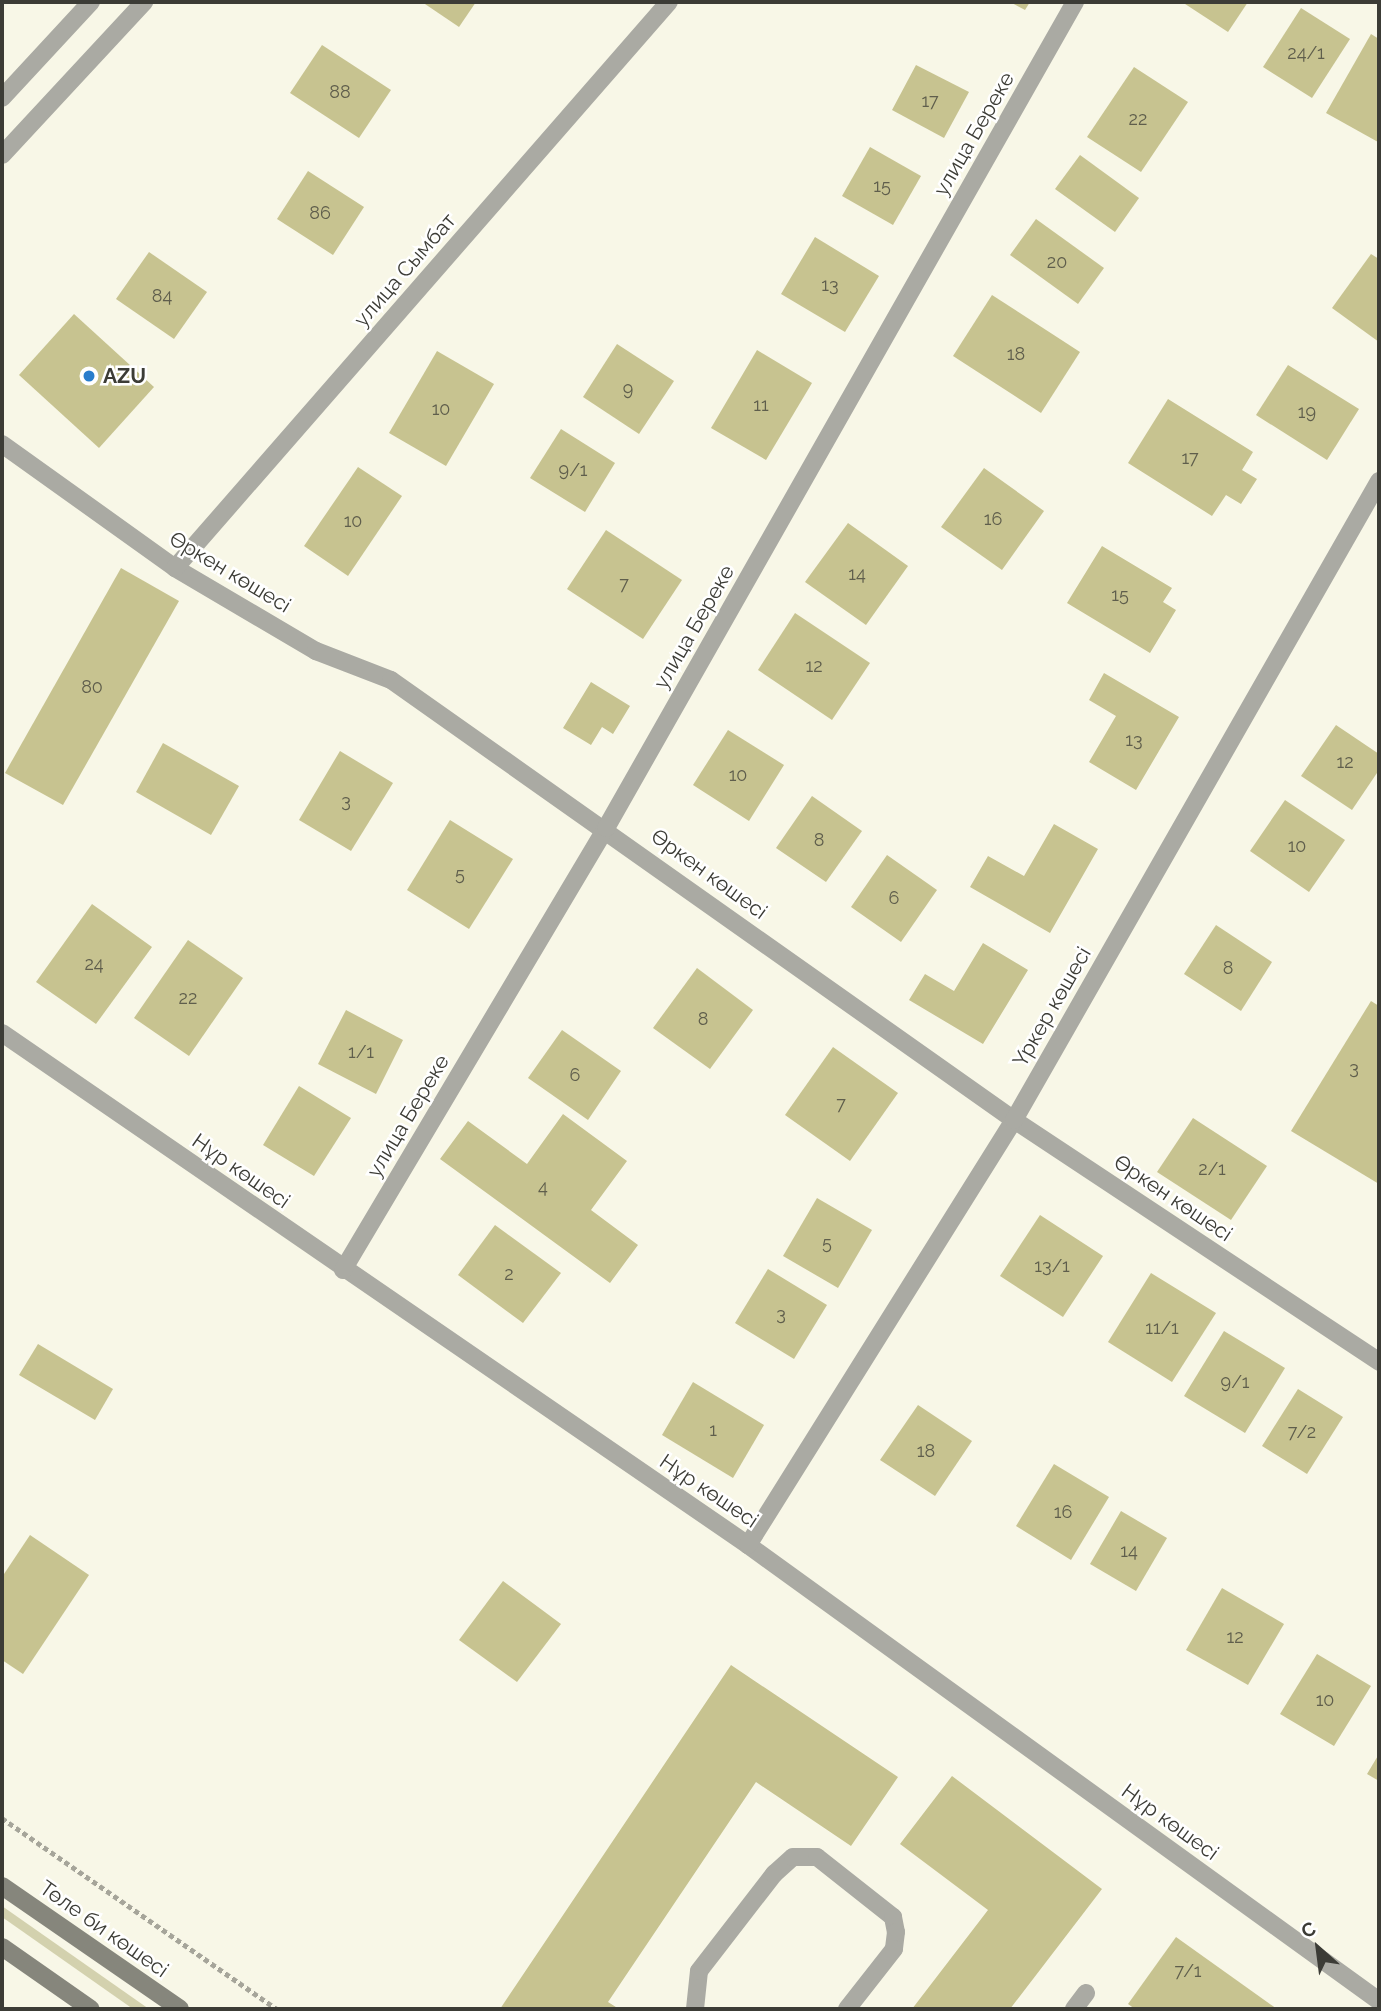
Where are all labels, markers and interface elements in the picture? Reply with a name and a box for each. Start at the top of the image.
house number: 24/1 [1287,42,1325,64]
street label: улица Береке [928,68,1020,200]
house number: 88 [329,81,351,103]
house number: 17 [921,90,939,112]
house number: 22 [1129,108,1147,130]
house number: 15 [873,175,891,197]
house number: 86 [309,202,331,224]
street label: улица Сымбат [349,208,461,332]
house number: 20 [1047,251,1067,273]
house number: 13 [821,274,839,296]
house number: 84 [152,285,172,307]
house number: 18 [1007,343,1025,365]
place label: AZU [103,363,146,389]
marker: AZU [81,368,97,384]
house number: 9 [623,378,633,400]
house number: 11 [753,394,769,416]
house number: 10 [432,398,450,420]
house number: 19 [1298,401,1316,423]
house number: 17 [1181,447,1199,469]
house number: 9/1 [559,459,587,481]
house number: 16 [984,508,1002,530]
house number: 10 [344,510,362,532]
street label: Өркен көшесі [165,526,295,618]
street label: улица Береке [648,561,740,693]
house number: 14 [848,563,866,585]
house number: 7 [619,573,629,595]
house number: 15 [1111,584,1129,606]
house number: 12 [805,655,823,677]
house number: 80 [81,676,103,698]
house number: 13 [1125,729,1143,751]
house number: 12 [1336,751,1354,773]
house number: 10 [729,764,747,786]
house number: 3 [341,790,351,812]
street label: Өркен көшесі [646,824,772,924]
house number: 8 [814,829,824,851]
house number: 10 [1288,835,1306,857]
house number: 5 [455,863,465,885]
house number: 6 [889,887,899,909]
street label: Үркер көшесі [1008,943,1096,1071]
house number: 24 [84,953,104,975]
house number: 8 [1223,957,1233,979]
house number: 22 [179,987,197,1009]
house number: 8 [698,1008,708,1030]
house number: 1/1 [348,1041,374,1063]
street label: улица Береке [361,1050,455,1182]
house number: 3 [1349,1057,1359,1079]
house number: 6 [570,1064,580,1086]
house number: 7 [836,1093,846,1115]
street label: Нұр көшесі [187,1128,295,1214]
street label: Өркен көшесі [1109,1149,1237,1247]
house number: 2/1 [1198,1158,1226,1180]
house number: 4 [538,1176,548,1198]
house number: 5 [822,1232,832,1254]
house number: 13/1 [1034,1255,1070,1277]
house number: 2 [504,1263,514,1285]
house number: 3 [776,1303,786,1325]
house number: 11/1 [1145,1317,1179,1339]
house number: 9/1 [1221,1371,1249,1393]
house number: 1 [709,1419,717,1441]
house number: 7/2 [1288,1421,1316,1443]
house number: 18 [917,1440,935,1462]
street label: Нұр көшесі [655,1449,763,1533]
house number: 16 [1054,1501,1072,1523]
house number: 14 [1120,1540,1138,1562]
house number: 12 [1226,1626,1244,1648]
house number: 10 [1316,1689,1334,1711]
street label: Нұр көшесі [1117,1778,1223,1866]
street label: Төле би көшесі [35,1875,173,1983]
north arrow [1283,1913,1353,1983]
text: С [1297,1917,1319,1942]
house number: 7/1 [1175,1960,1201,1982]

